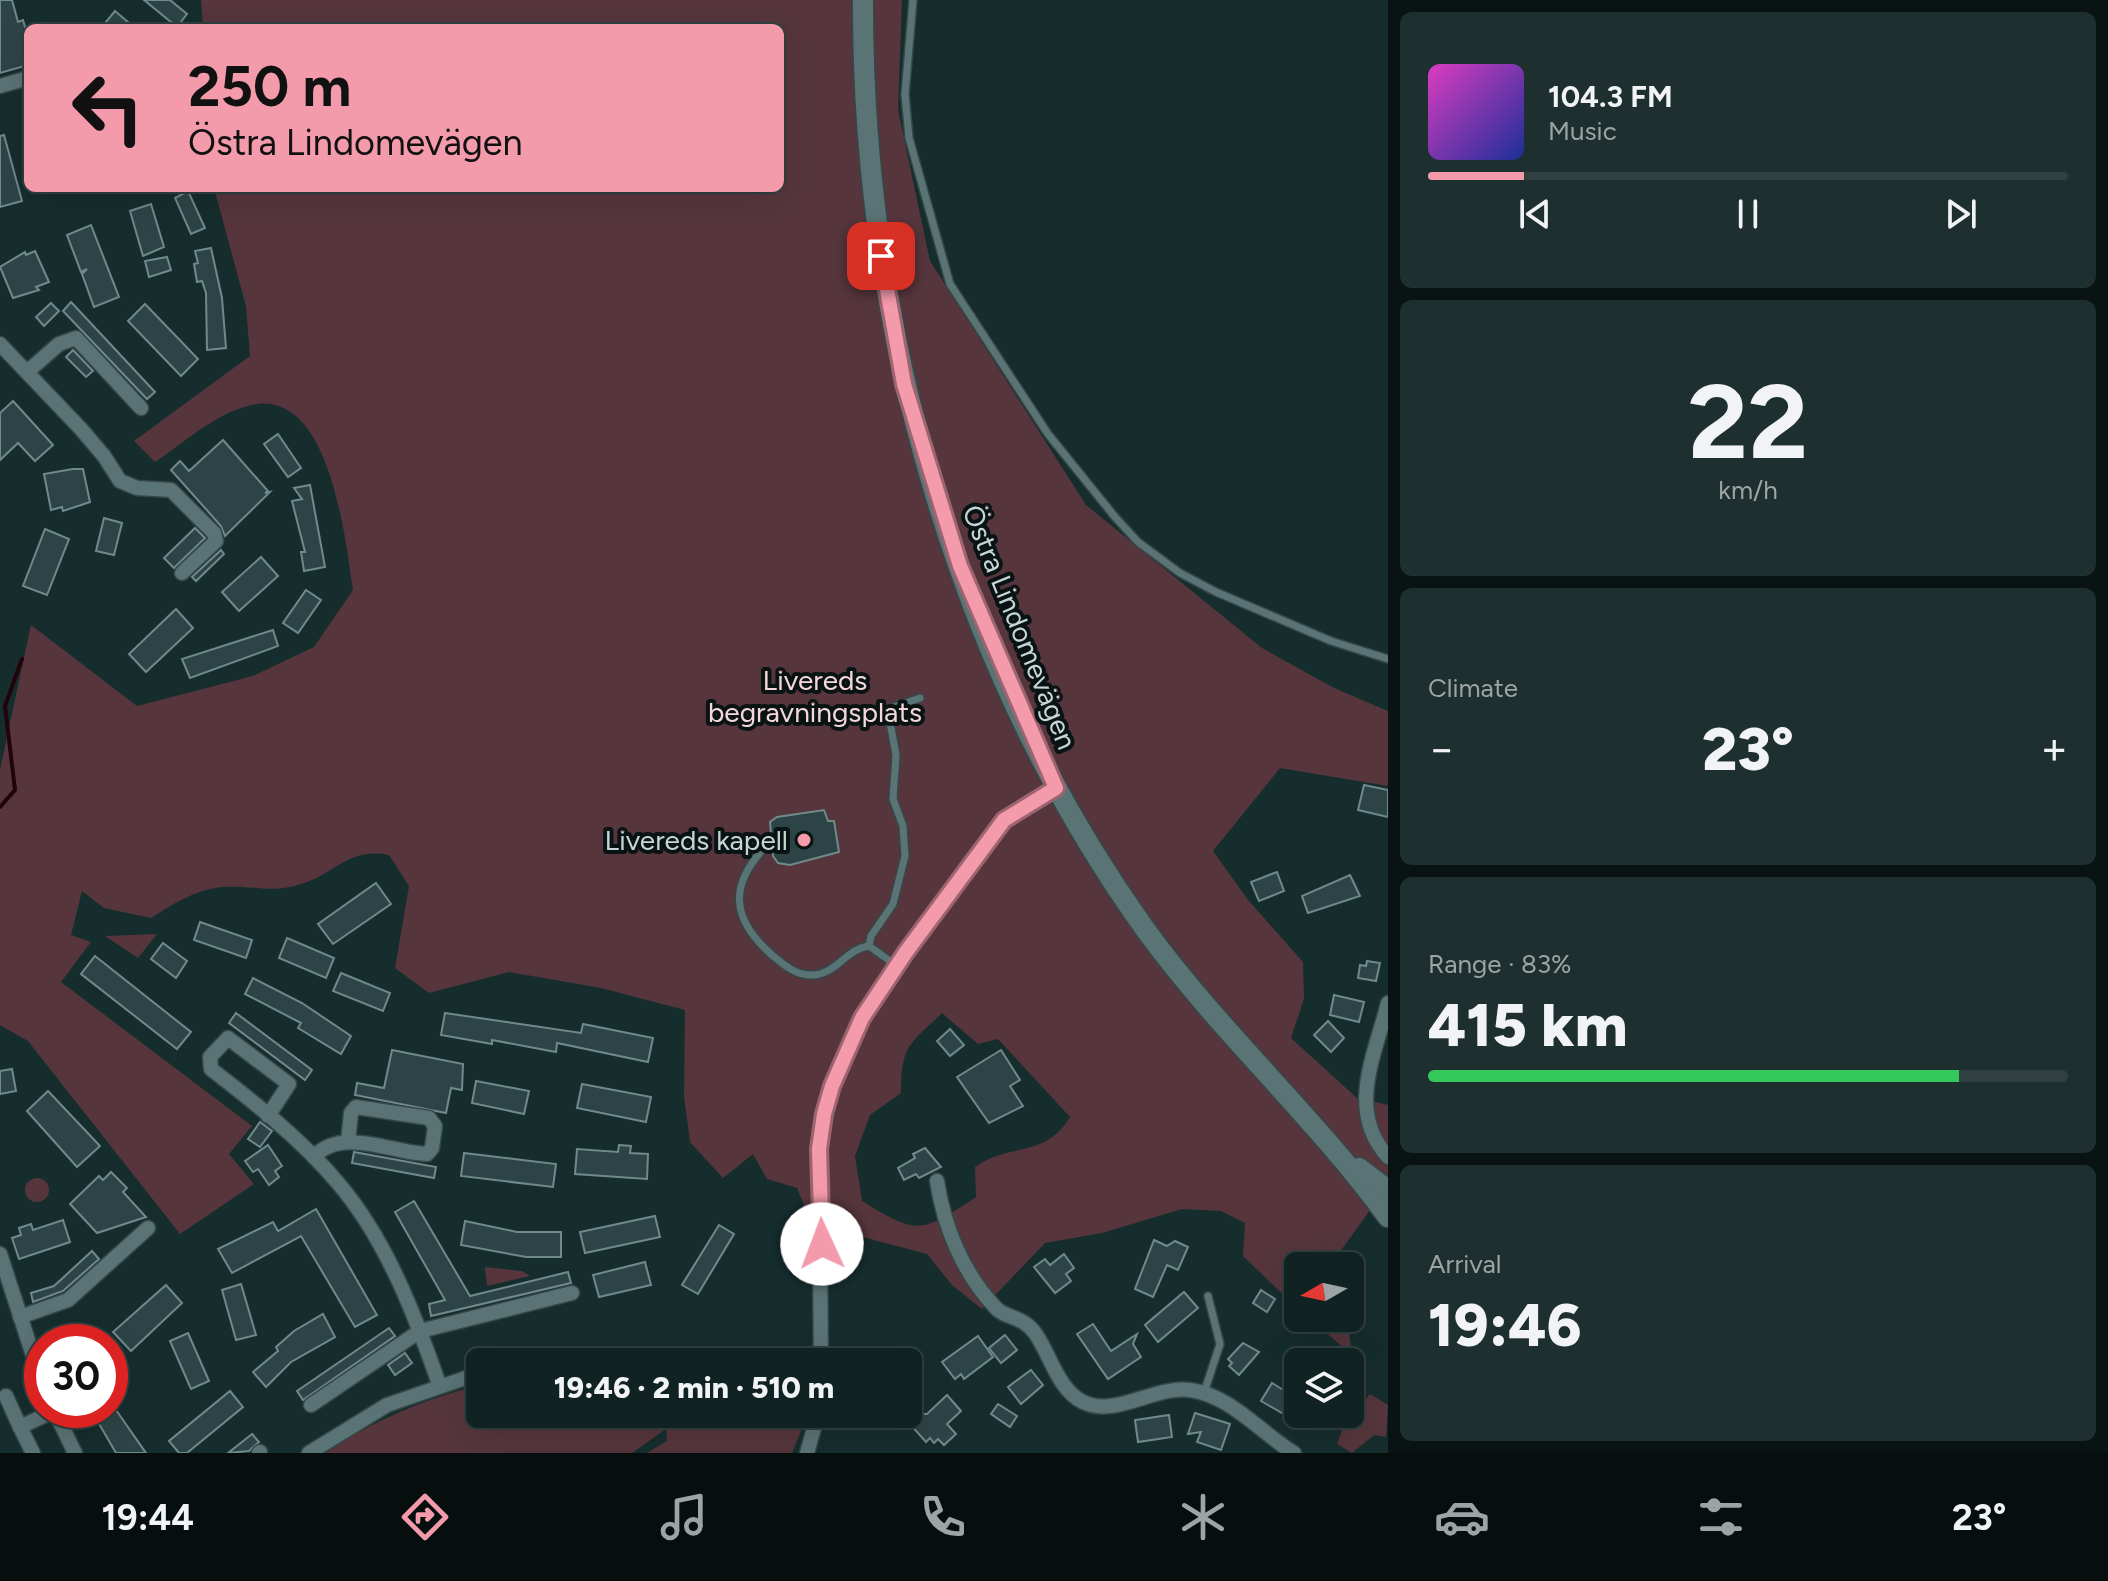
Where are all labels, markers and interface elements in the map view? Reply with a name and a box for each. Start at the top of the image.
text: 250 m [188,53,351,120]
icon: left [56,56,160,160]
text: 104.3 FM [1548,78,1673,115]
text: Music [1548,115,1617,147]
text: Östra Lindomevägen [188,121,523,164]
icon: previous [1513,192,1557,236]
icon: pause [1726,192,1770,236]
icon: next [1939,192,1983,236]
pin [847,222,915,290]
icon: arrive [859,234,903,278]
text: 22 [1688,359,1808,484]
text: km/h [1718,474,1778,506]
street label: Östra Lindomevägen [955,500,1085,754]
park label: Livereds begravningsplats [708,663,922,729]
text: Climate [1428,672,1518,704]
text: 23° [1702,713,1794,785]
text: − [1428,722,1455,775]
text: + [2041,722,2068,775]
place label: Livereds kapell [605,823,788,857]
marker: Livereds kapell [795,831,813,849]
text: Range · 83% [1428,948,1572,980]
text: 415 km [1428,989,1628,1061]
position arrow [780,1202,864,1286]
text: Arrival [1428,1248,1501,1280]
north arrow [1284,1252,1364,1332]
map controls [1284,1252,1364,1428]
text: 19:46 [1428,1289,1582,1361]
speed limit sign: 30 [24,1324,128,1428]
button: layers [1284,1348,1364,1428]
text: 19:46 · 2 min · 510 m [554,1369,834,1406]
icon: directions [397,1489,453,1545]
icon: music [656,1489,712,1545]
icon: phone [915,1489,971,1545]
icon: climate [1175,1489,1231,1545]
icon: car [1434,1489,1490,1545]
icon: filters [1693,1489,1749,1545]
text: 19:44 [102,1496,194,1539]
text: 23° [1952,1496,2006,1539]

